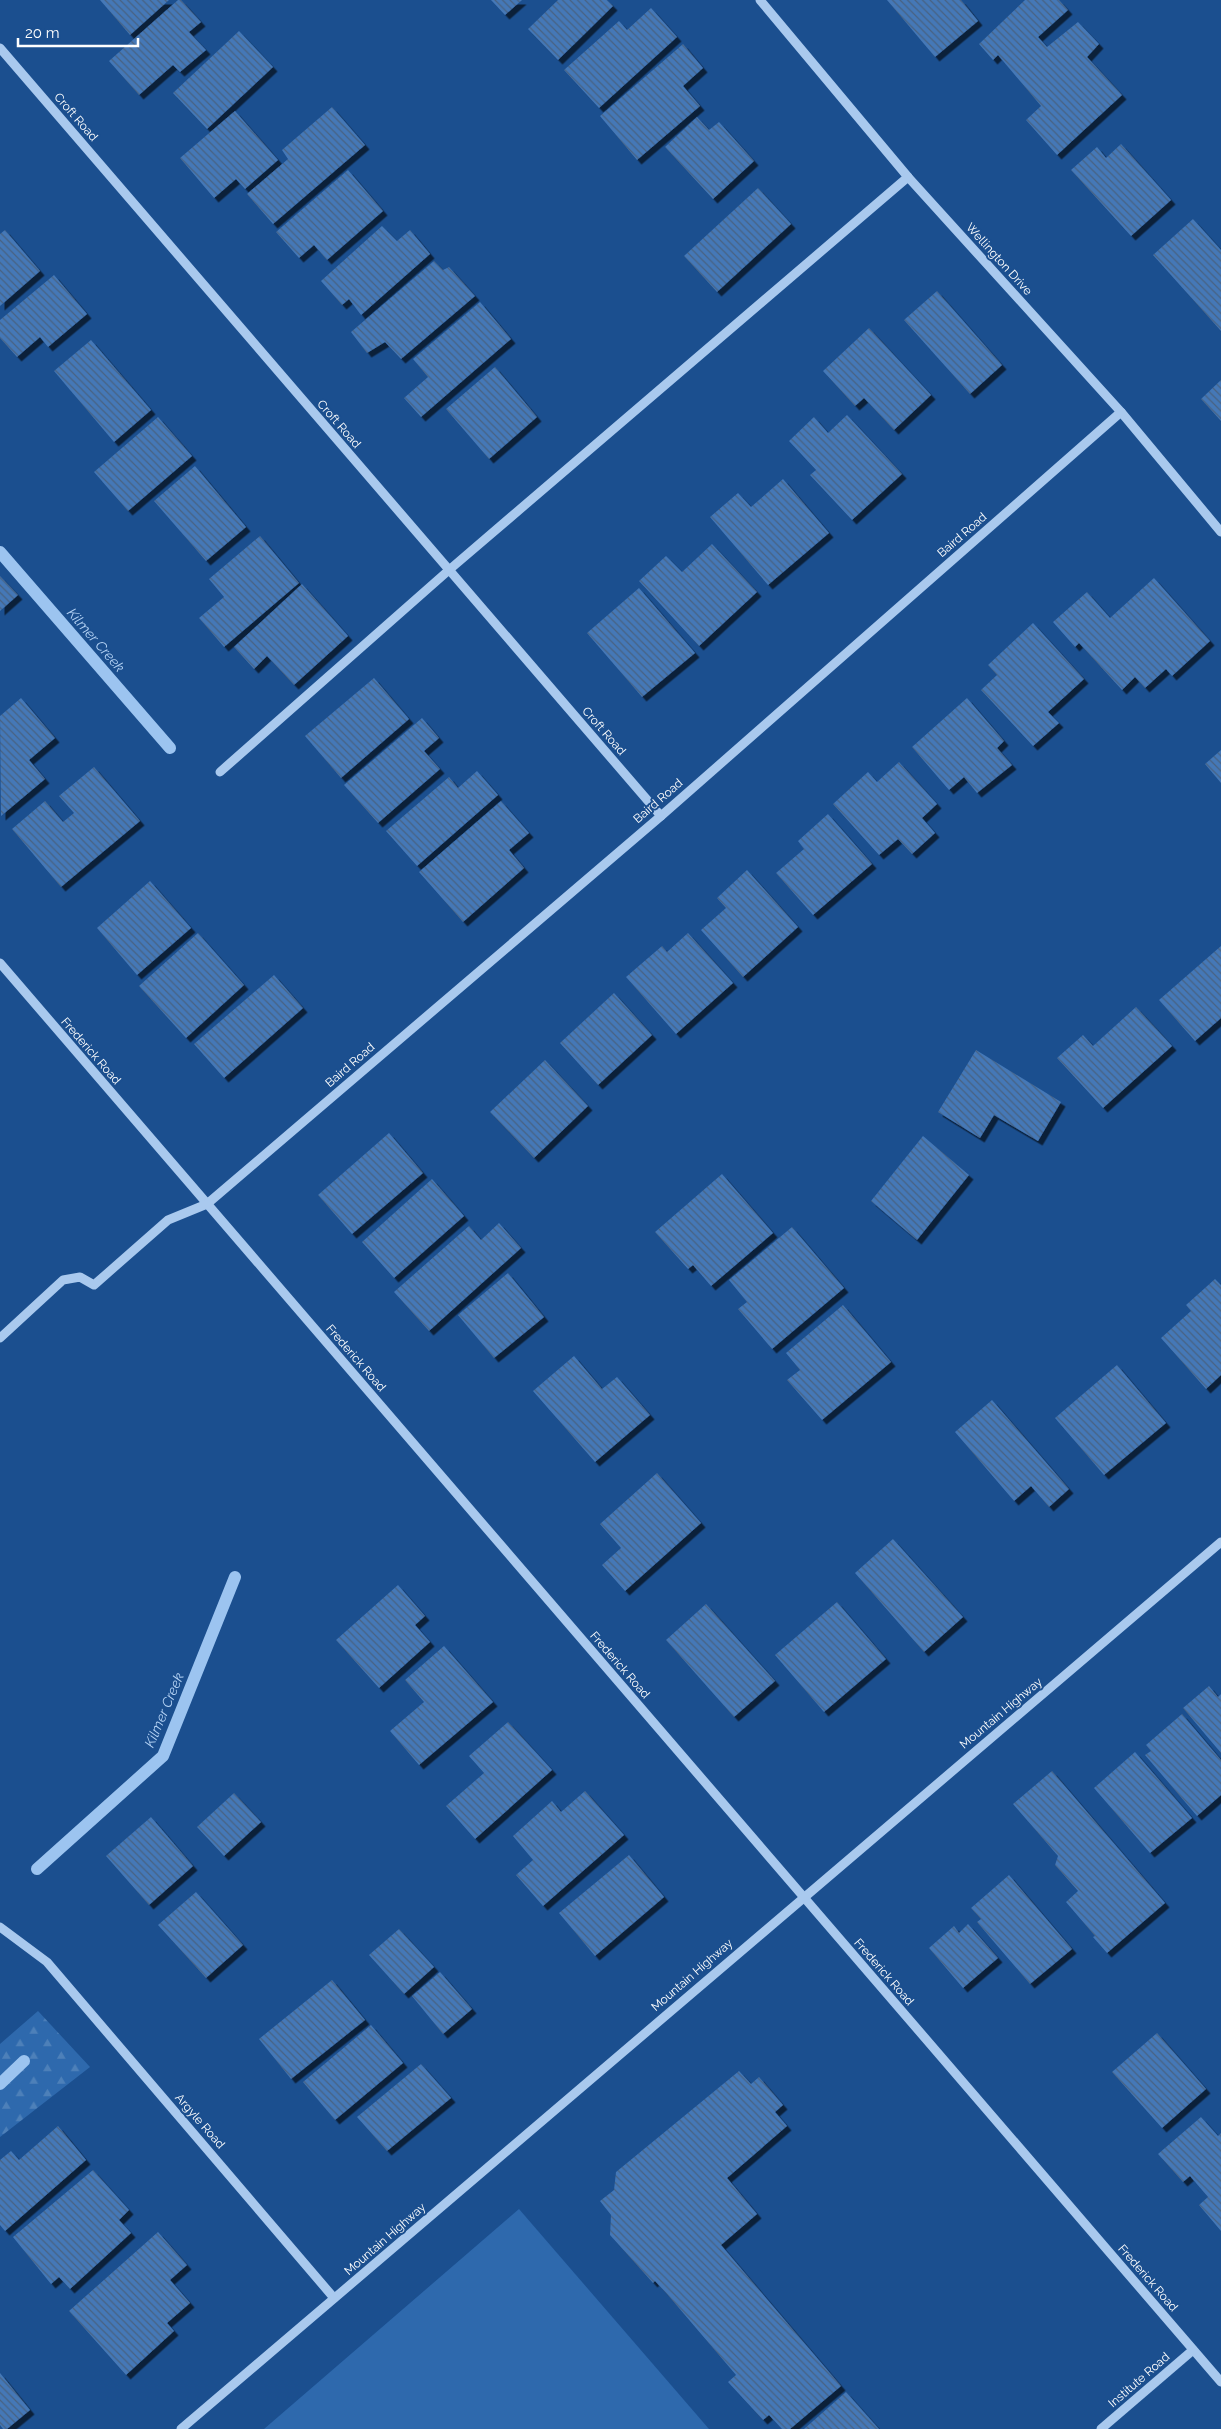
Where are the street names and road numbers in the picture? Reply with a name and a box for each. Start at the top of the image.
street label: Croft Road [51,90,101,144]
street label: Wellington Drive [963,220,1035,298]
street label: Croft Road [314,397,364,451]
street label: Baird Road [935,510,989,560]
street label: Croft Road [579,704,629,758]
street label: Baird Road [631,776,685,826]
street label: Frederick Road [58,1015,124,1087]
street label: Baird Road [323,1040,377,1090]
street label: Frederick Road [323,1322,389,1394]
street label: Frederick Road [587,1629,653,1701]
street label: Mountain Highway [957,1674,1045,1751]
street label: Mountain Highway [649,1936,736,2014]
street label: Frederick Road [851,1936,917,2008]
street label: Argyle Road [172,2091,228,2151]
street label: Mountain Highway [342,2200,429,2278]
street label: Frederick Road [1115,2242,1181,2314]
street label: Institute Road [1106,2350,1172,2410]

